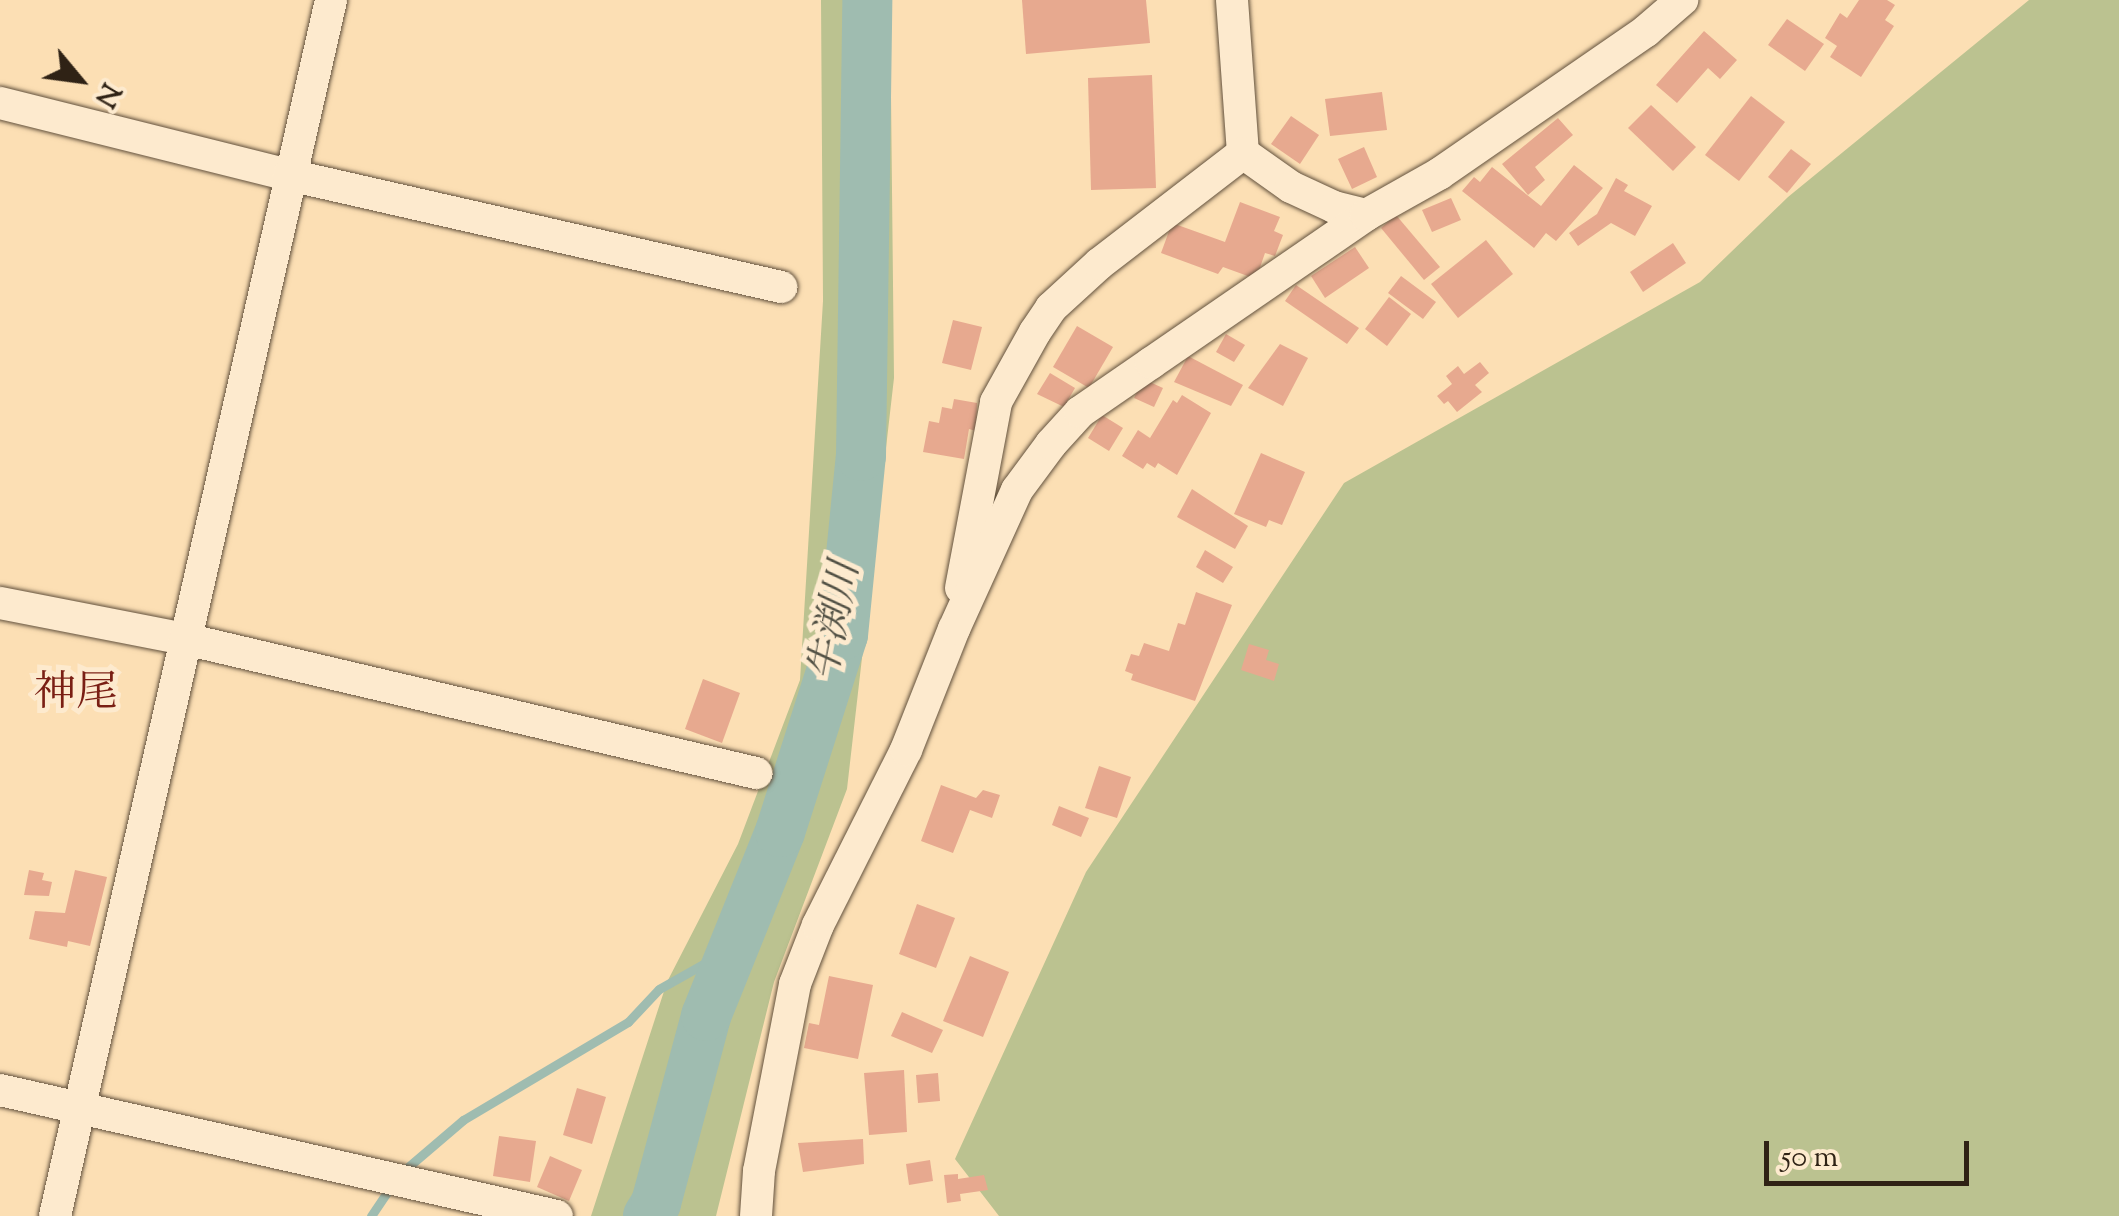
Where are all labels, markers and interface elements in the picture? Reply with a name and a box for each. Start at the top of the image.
north arrow [30,30,130,130]
text: N [83,75,129,114]
water label: 牛渕川 [802,559,872,685]
district label: 神尾 [34,670,118,720]
scale bar [1769,1121,1974,1183]
text: 50 m [1781,1137,1838,1180]

